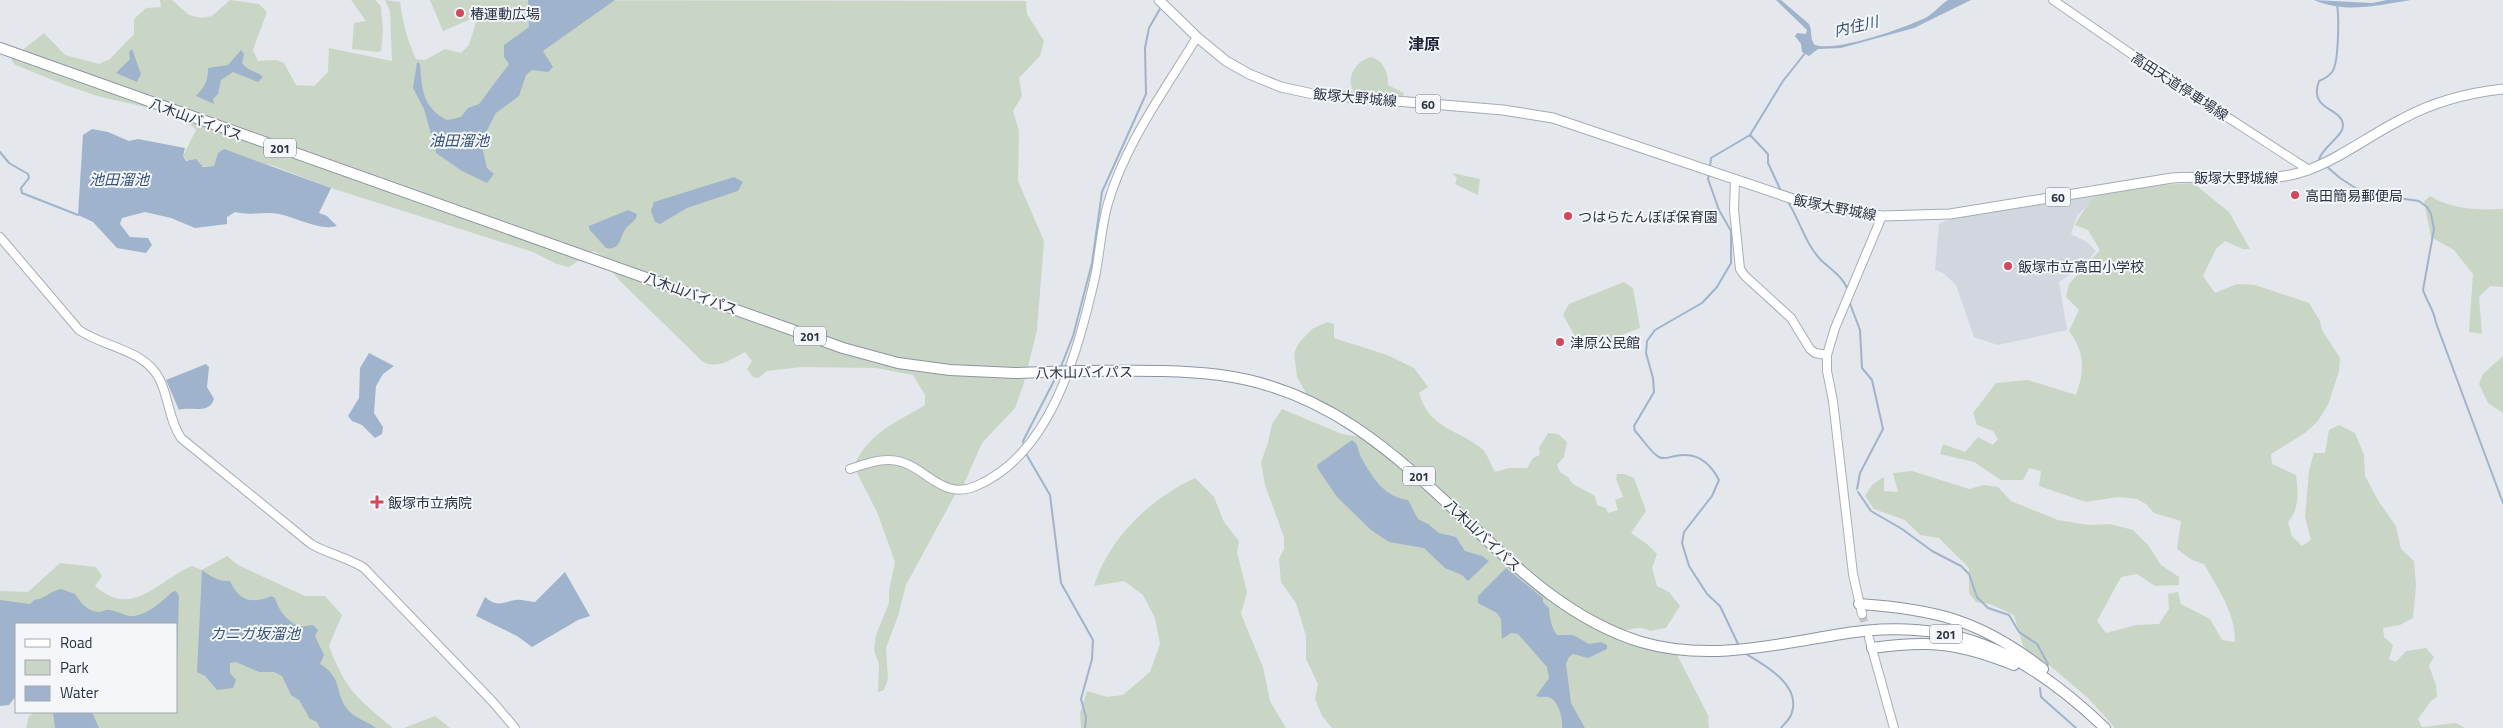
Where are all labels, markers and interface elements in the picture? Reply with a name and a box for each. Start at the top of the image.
place label: 椿運動広場 [470,3,540,24]
marker: 椿運動広場 [454,7,466,19]
water label: 内住川 [1831,9,1882,42]
district label: 津原 [1408,32,1440,56]
street label: 高田天道停車場線 [2127,47,2233,125]
street label: 飯塚大野城線 [1312,83,1398,111]
street label: 八木山バイパス [146,92,246,146]
road number: 60 [1416,95,1440,114]
water label: 油田溜池 [429,129,491,152]
road number: 201 [264,138,296,158]
street label: 飯塚大野城線 [2194,167,2278,188]
water label: 池田溜池 [89,168,151,191]
place label: 高田簡易郵便局 [2305,185,2403,206]
road number: 60 [2046,188,2070,206]
street label: 飯塚大野城線 [1792,189,1878,225]
marker: 高田簡易郵便局 [2289,189,2301,201]
place label: つはらたんぽぽ保育園 [1578,206,1718,227]
marker: つはらたんぽぽ保育園 [1562,210,1574,222]
place label: 飯塚市立高田小学校 [2018,256,2144,277]
marker: 飯塚市立高田小学校 [2002,260,2014,272]
street label: 八木山バイパス [641,266,741,320]
road number: 201 [794,326,826,346]
place label: 津原公民館 [1570,332,1640,353]
marker: 津原公民館 [1554,336,1566,348]
street label: 八木山バイパス [1035,361,1133,383]
road number: 201 [1403,466,1435,486]
place label: 飯塚市立病院 [388,492,472,513]
street label: 八木山バイパス [1440,494,1526,576]
marker: 飯塚市立病院 [370,495,384,509]
water label: カニガ坂溜池 [210,622,302,645]
legend [15,623,178,713]
road number: 201 [1930,624,1962,644]
text: Road [60,631,92,654]
text: Park [60,656,89,679]
text: Water [60,681,99,704]

